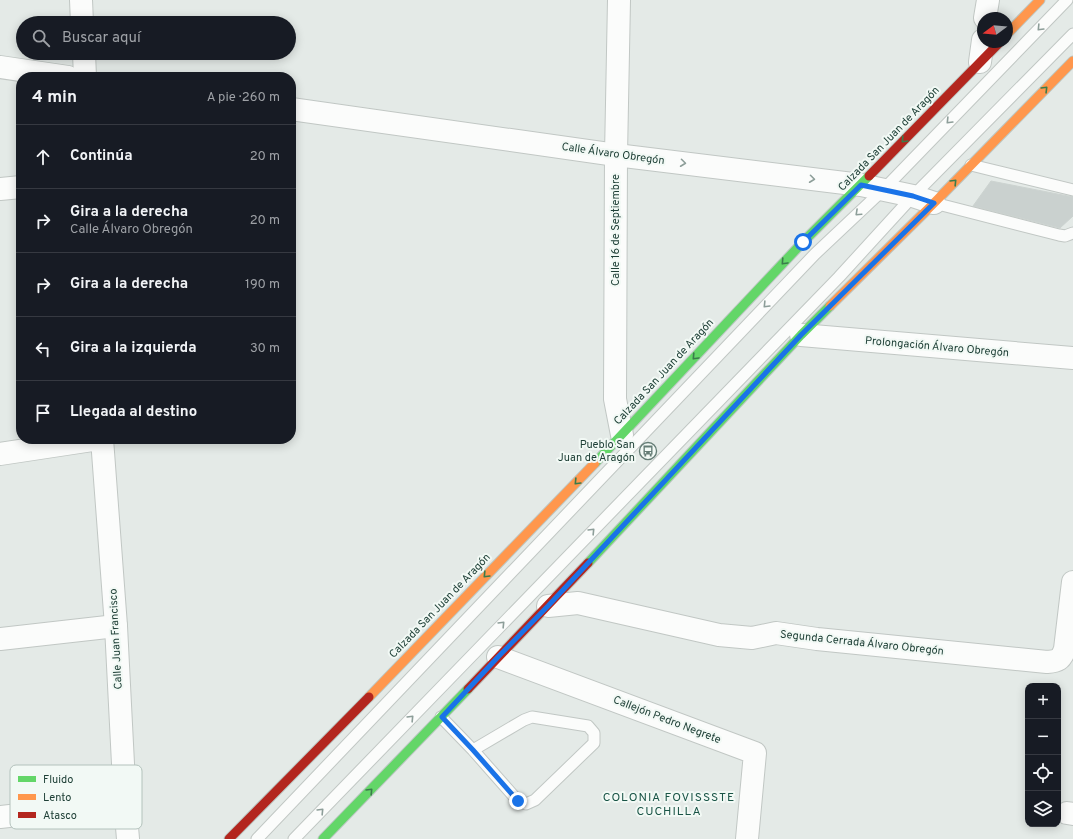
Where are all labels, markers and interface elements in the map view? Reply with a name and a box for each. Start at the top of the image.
north arrow [977,12,1013,48]
search box [16,16,296,60]
one-way arrow [1037,23,1045,31]
icon: search [30,27,52,49]
text: Buscar aquí [62,29,141,48]
street label: Calzada San Juan de Aragón [835,84,943,194]
one-way arrow [1040,86,1048,94]
text: 4 min [32,87,77,109]
text: A pie · 260 m [207,90,280,106]
one-way arrow [946,116,954,124]
one-way arrow [902,135,909,143]
street label: Calle Álvaro Obregón [561,139,666,168]
icon: ahead [32,146,54,168]
text: Continúa [70,147,132,166]
text: 20 m [250,149,280,165]
one-way arrow [680,158,686,167]
street label: Calle 16 de Septiembre [609,174,623,286]
one-way arrow [809,174,815,183]
one-way arrow [949,179,957,187]
text: Gira a la derecha [70,203,188,222]
one-way arrow [855,209,863,216]
icon: right [32,210,54,232]
text: 20 m [250,213,280,229]
text: Calle Álvaro Obregón [70,222,193,238]
route start [794,233,812,251]
one-way arrow [781,257,789,265]
icon: right [32,274,54,296]
text: Gira a la derecha [70,275,188,294]
text: 190 m [245,277,280,293]
one-way arrow [763,300,771,308]
street label: Calzada San Juan de Aragón [611,316,717,428]
street label: Prolongación Álvaro Obregón [864,333,1010,360]
icon: left [32,338,54,360]
text: Gira a la izquierda [70,339,197,358]
text: 30 m [250,341,280,357]
one-way arrow [692,352,700,360]
icon: arrive [32,402,54,424]
text: Llegada al destino [70,403,197,422]
place label: Pueblo San Juan de Aragón [558,438,635,465]
bus stop icon: Pueblo San Juan de Aragón [638,441,658,461]
one-way arrow [574,477,582,485]
one-way arrow [587,528,595,536]
street label: Calzada San Juan de Aragón [386,551,494,661]
one-way arrow [484,570,491,578]
street label: Calle Juan Francisco [106,588,126,690]
one-way arrow [497,621,505,629]
street label: Segunda Cerrada Álvaro Obregón [779,626,945,659]
map controls [1025,683,1061,827]
button: + [1025,683,1061,719]
street label: Callejón Pedro Negrete [611,693,723,747]
one-way arrow [406,715,414,723]
button: − [1025,719,1061,755]
button: locate [1025,755,1061,791]
legend [10,765,142,829]
text: Fluido [43,773,73,787]
one-way arrow [365,788,373,796]
district label: COLONIA FOVISSSTE CUCHILLA [603,790,735,820]
text: Lento [43,791,71,805]
button: layers [1025,791,1061,827]
route end [509,792,527,810]
one-way arrow [316,808,324,816]
text: Atasco [43,809,77,823]

